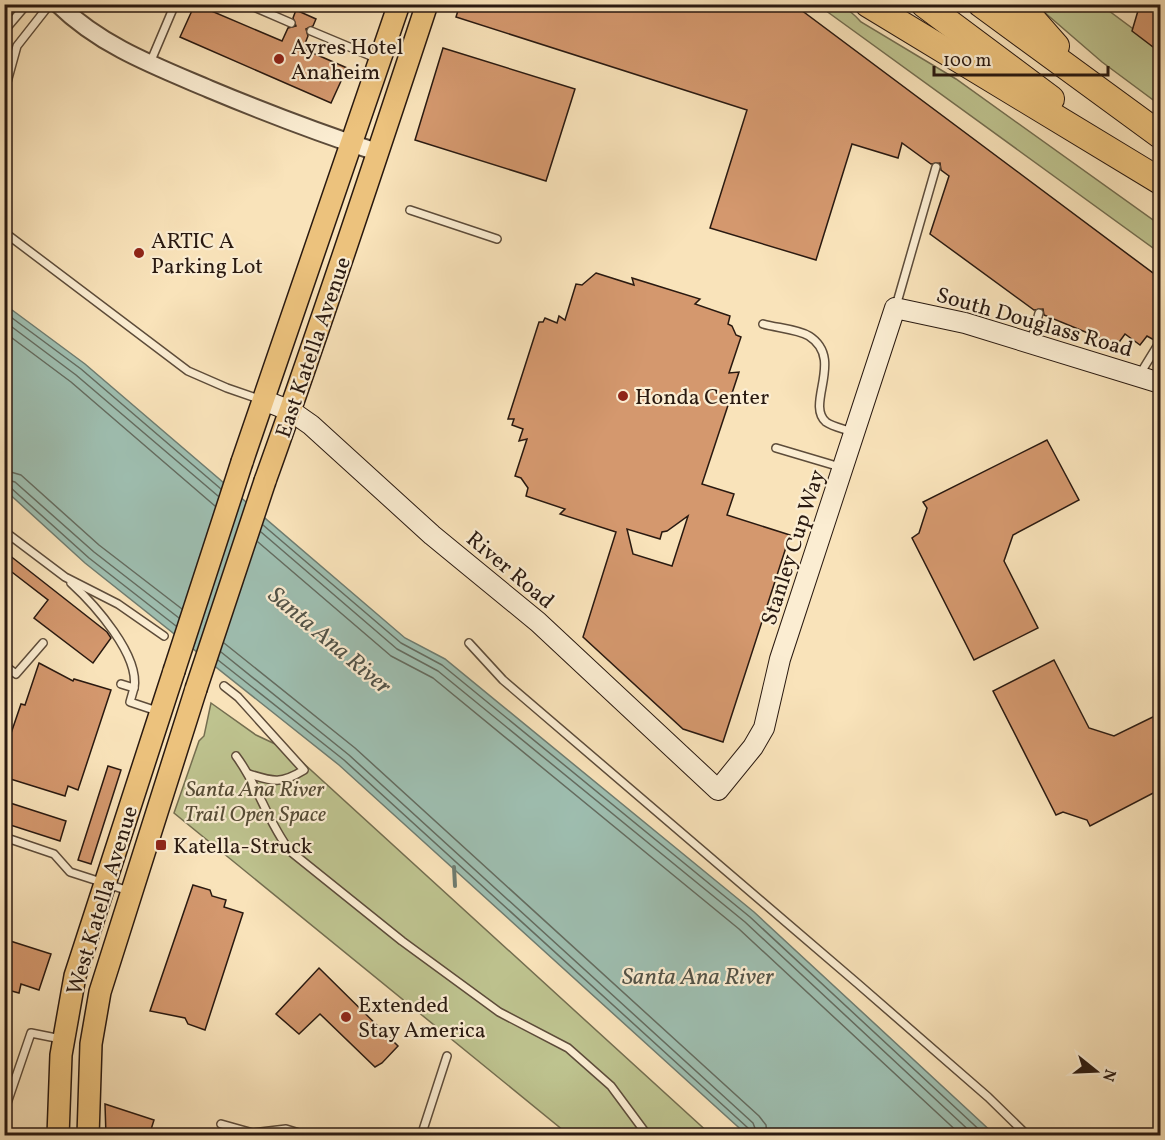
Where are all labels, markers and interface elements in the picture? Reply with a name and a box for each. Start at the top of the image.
place label: Ayres Hotel Anaheim [291,33,403,89]
scale bar [934,39,1108,77]
text: 100 m [943,49,992,74]
marker: Ayres Hotel Anaheim [272,52,286,66]
place label: ARTIC A Parking Lot [151,227,263,283]
marker: ARTIC A Parking Lot [132,246,146,260]
street label: East Katella Avenue [269,253,360,443]
street label: South Douglass Road [932,280,1136,366]
place label: Honda Center [635,383,769,414]
marker: Honda Center [616,389,630,403]
street label: Stanley Cup Way [755,466,834,630]
street label: River Road [459,525,560,617]
water label: Santa Ana River [260,580,399,704]
park label: Santa Ana River Trail Open Space [184,775,326,831]
street label: West Katella Avenue [60,802,147,999]
place label: Katella-Struck [173,832,313,863]
marker: Katella-Struck [154,838,168,852]
water label: Santa Ana River [622,961,775,995]
place label: Extended Stay America [358,991,486,1047]
marker: Extended Stay America [339,1010,353,1024]
north arrow [1066,1041,1126,1101]
text: N [1096,1066,1121,1084]

